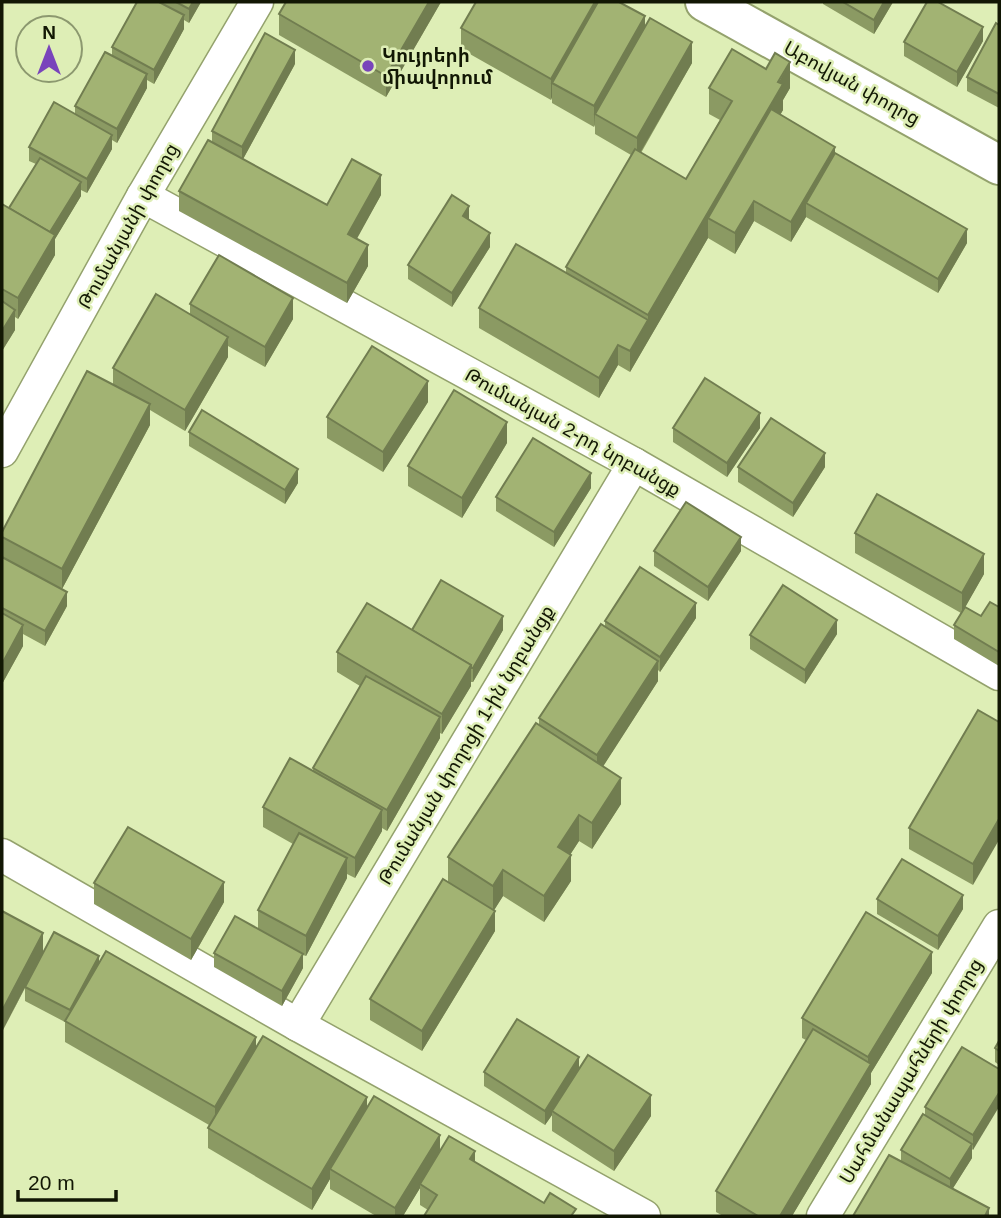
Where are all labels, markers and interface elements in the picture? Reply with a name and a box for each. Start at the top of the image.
north arrow [14,14,84,84]
text: N [42,22,56,43]
street label: Աբովյան փողոց [780,37,924,130]
place label: Կույրերի միավորում [382,45,493,89]
marker: Կույրերի միավորում [360,58,376,74]
street label: Թումանյանի փողոց [74,140,183,313]
street label: Թումանյան 2-րդ նրբանցք [461,364,685,501]
street label: Թումանյան փողոցի 1-ին նրբանցք [374,602,559,889]
street label: Սահմանապահների փողոց [835,955,987,1188]
scale bar [18,1158,116,1202]
text: 20 m [28,1171,75,1194]

